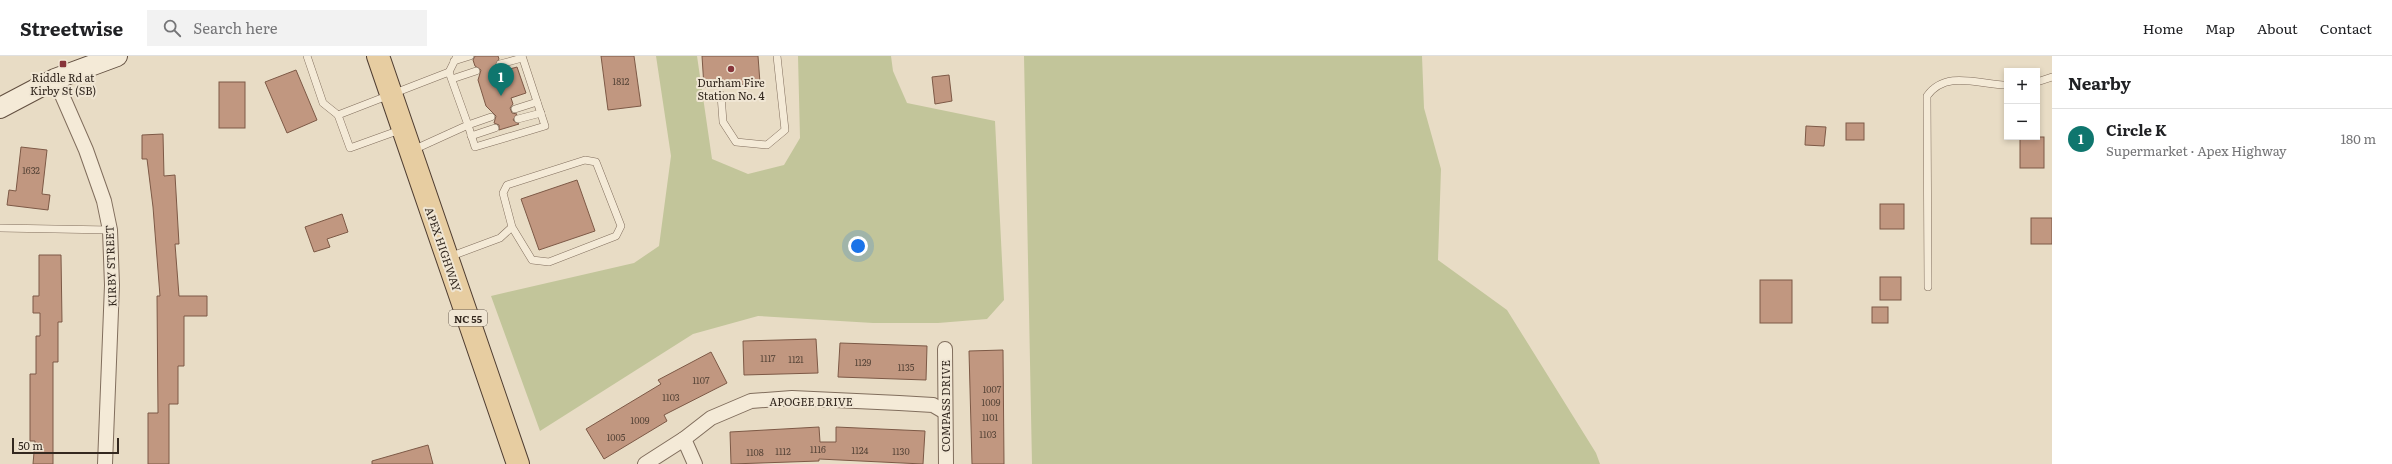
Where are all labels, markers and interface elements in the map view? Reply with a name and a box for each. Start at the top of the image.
search box [147,10,427,46]
text: Streetwise [20,14,123,42]
text: Search here [193,16,277,39]
icon: search [161,17,183,39]
text: Home [2143,18,2183,38]
text: Map [2205,18,2235,38]
text: About [2257,18,2298,38]
text: Contact [2320,18,2372,38]
marker: Riddle Rd at Kirby St (SB) [58,59,68,69]
pin: 1 [488,63,514,96]
marker: Durham Fire Station No. 4 [726,64,736,74]
map controls [2004,68,2040,140]
button: + [2004,68,2040,104]
place label: Riddle Rd at Kirby St (SB) [30,69,96,98]
text: Nearby [2068,70,2131,95]
house number: 1812 [613,74,630,88]
place label: Durham Fire Station No. 4 [697,74,765,103]
button: − [2004,104,2040,140]
text: Circle K [2106,118,2167,141]
text: 1 [2078,129,2084,148]
text: 180 m [2341,129,2376,148]
text: Supermarket · Apex Highway [2106,141,2287,160]
house number: 1632 [22,163,40,177]
street label: APEX HIGHWAY [422,205,466,294]
street label: KIRBY STREET [101,225,119,307]
your location [848,236,868,256]
road number: NC 55 [449,310,487,326]
house number: 1117 [760,351,776,365]
house number: 1121 [788,352,804,366]
house number: 1129 [855,355,872,369]
house number: 1135 [898,360,915,374]
street label: COMPASS DRIVE [937,360,953,452]
house number: 1107 [692,373,710,387]
house number: 1007 [983,382,1002,396]
house number: 1103 [662,390,680,404]
street label: APOGEE DRIVE [769,393,853,409]
house number: 1009 [982,395,1001,409]
house number: 1101 [982,410,998,424]
house number: 1009 [631,413,650,427]
house number: 1103 [979,427,997,441]
house number: 1005 [607,430,626,444]
scale bar [12,436,119,455]
text: 50 m [18,437,43,453]
house number: 1116 [810,442,826,456]
house number: 1124 [852,443,868,457]
house number: 1112 [775,444,791,458]
house number: 1130 [892,444,910,458]
house number: 1108 [746,445,764,459]

